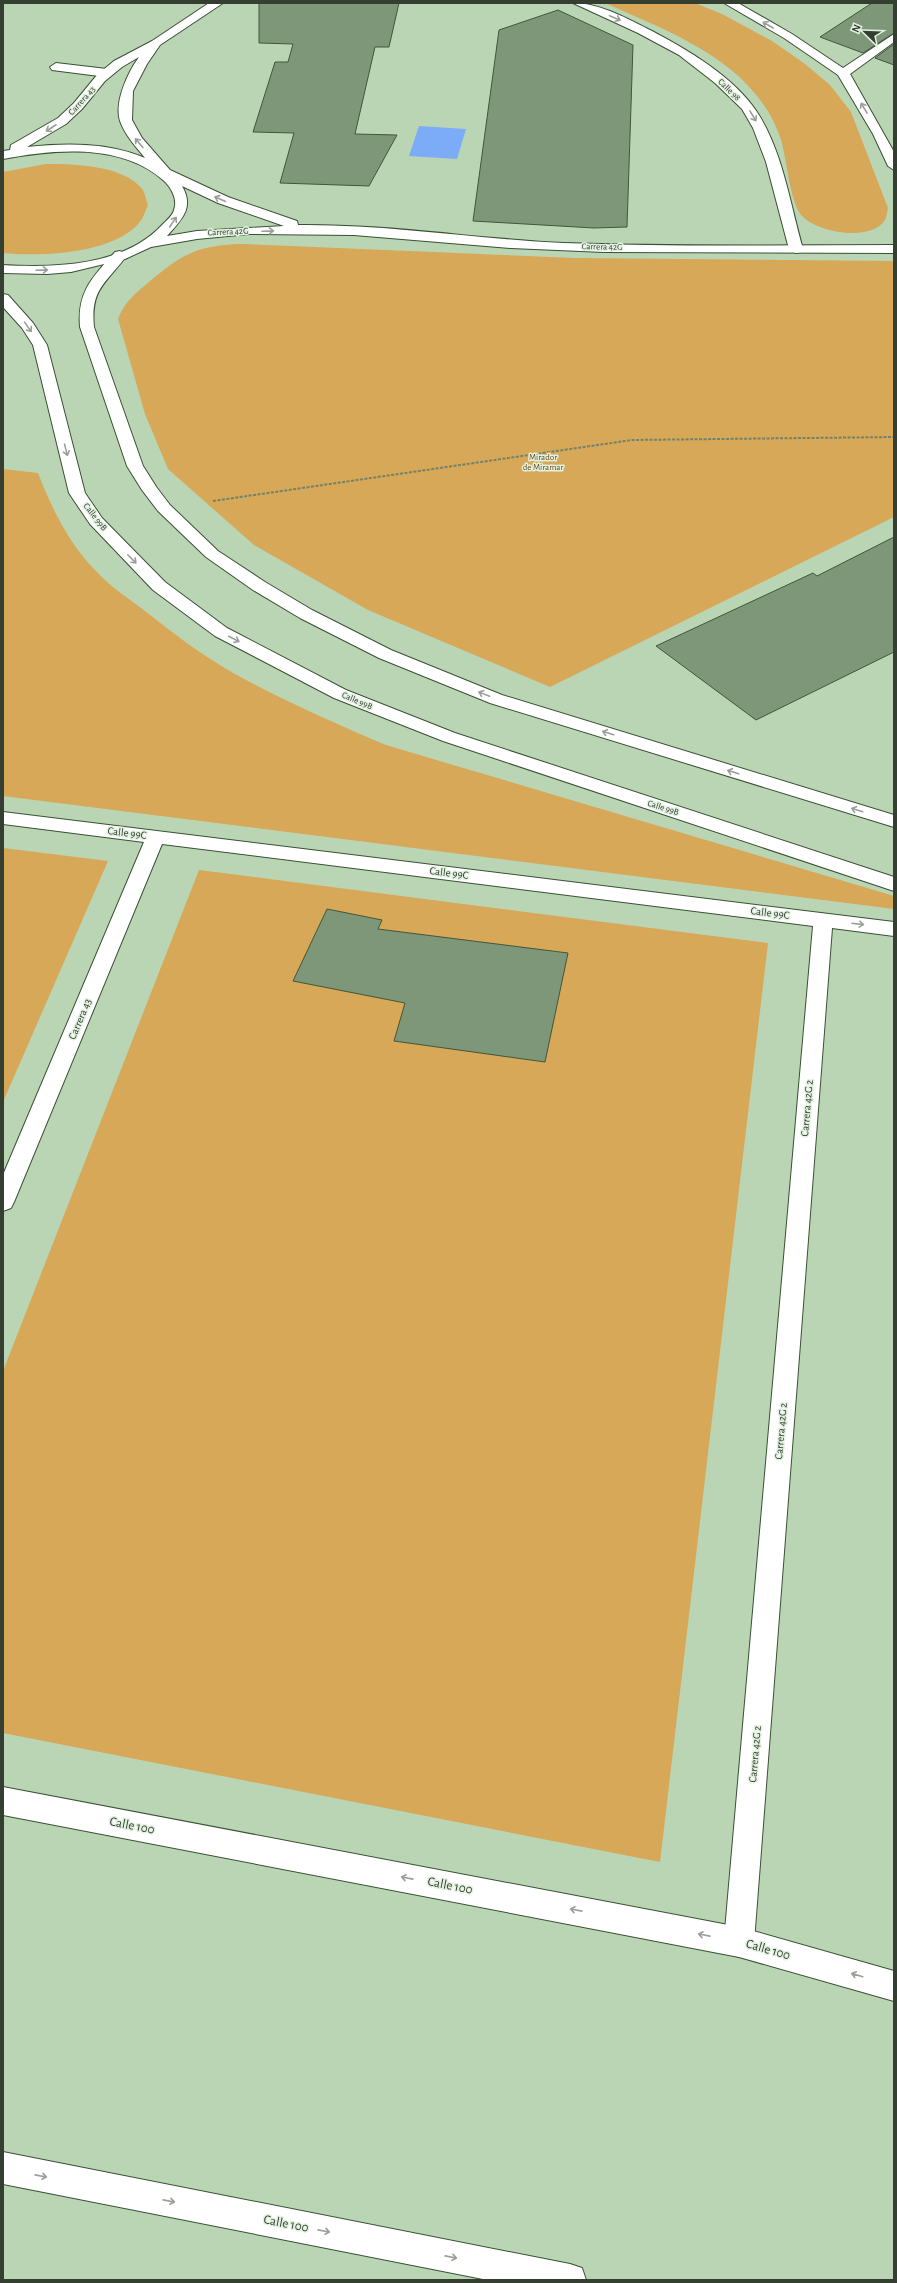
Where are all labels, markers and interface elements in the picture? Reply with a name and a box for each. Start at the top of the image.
north arrow [845,12,885,52]
one-way arrow [608,15,620,22]
one-way arrow [762,20,774,28]
text: N [850,23,863,34]
street label: Calle 98 [716,77,742,103]
street label: Carrera 43 [67,85,97,117]
one-way arrow [859,102,867,114]
one-way arrow [749,110,757,122]
one-way arrow [46,124,57,132]
one-way arrow [135,138,144,149]
one-way arrow [215,195,227,202]
one-way arrow [169,216,177,227]
street label: Carrera 42G [207,226,249,238]
one-way arrow [261,227,274,234]
street label: Carrera 42G [581,242,623,252]
one-way arrow [35,266,48,274]
one-way arrow [24,321,32,332]
one-way arrow [63,444,71,457]
park label: Mirador de Miramar [523,453,563,472]
street label: Calle 99B [82,502,109,533]
one-way arrow [127,554,137,564]
one-way arrow [228,635,240,643]
one-way arrow [479,690,491,697]
street label: Calle 99B [340,691,374,711]
one-way arrow [602,729,615,736]
one-way arrow [726,768,739,775]
street label: Calle 99B [646,799,680,817]
one-way arrow [850,806,863,813]
street label: Calle 99C [107,825,147,841]
street label: Calle 99C [429,865,469,881]
street label: Calle 99C [750,905,790,921]
one-way arrow [851,920,864,928]
street label: Carrera 43 [67,997,94,1041]
street label: Carrera 42G 2 [799,1079,815,1137]
street label: Carrera 42G 2 [773,1402,789,1460]
street label: Carrera 42G 2 [747,1725,763,1783]
street label: Calle 100 [108,1815,156,1837]
one-way arrow [401,1874,414,1882]
street label: Calle 100 [426,1875,474,1897]
one-way arrow [570,1906,583,1914]
one-way arrow [698,1931,711,1939]
street label: Calle 100 [744,1937,792,1963]
one-way arrow [850,1971,863,1978]
one-way arrow [34,2172,47,2180]
one-way arrow [162,2197,175,2205]
street label: Calle 100 [262,2213,310,2235]
one-way arrow [317,2228,330,2236]
one-way arrow [444,2253,457,2261]

